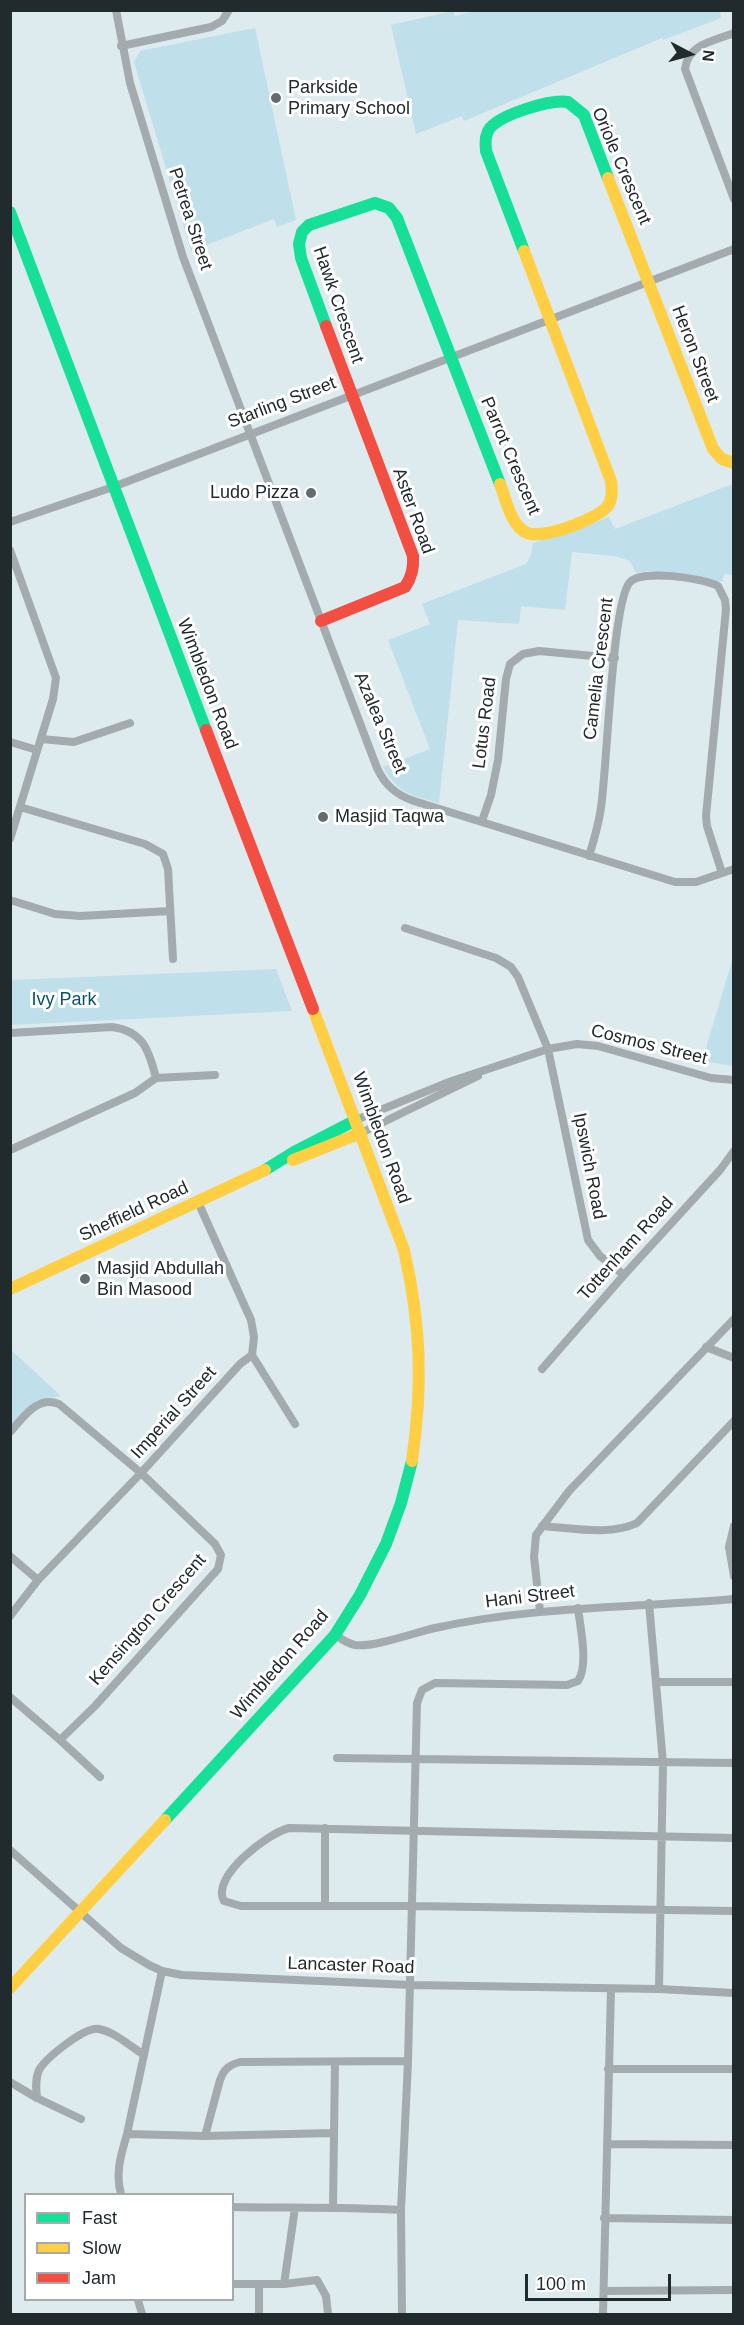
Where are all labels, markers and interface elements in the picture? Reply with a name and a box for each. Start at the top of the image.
north arrow [660,24,720,84]
text: N [699,49,717,63]
place label: Parkside Primary School [288,77,410,119]
marker: Parkside Primary School [269,91,283,105]
street label: Oriole Crescent [587,104,655,228]
street label: Petrea Street [163,165,217,273]
street label: Hawk Crescent [308,244,368,366]
street label: Heron Street [667,302,723,406]
street label: Starling Street [225,372,339,434]
street label: Parrot Crescent [475,394,545,518]
street label: Aster Road [387,465,439,557]
place label: Ludo Pizza [210,482,299,504]
marker: Ludo Pizza [304,486,318,500]
street label: Camelia Crescent [580,597,618,741]
street label: Wimbledon Road [172,616,242,752]
street label: Azalea Street [349,669,411,777]
street label: Lotus Road [469,676,501,770]
place label: Masjid Taqwa [335,806,444,828]
marker: Masjid Taqwa [316,810,330,824]
park label: Ivy Park [31,989,97,1011]
street label: Cosmos Street [589,1020,709,1070]
street label: Wimbledon Road [347,1069,415,1207]
street label: Ipswich Road [568,1111,610,1221]
street label: Sheffield Road [76,1177,192,1247]
street label: Tottenham Road [574,1193,678,1305]
place label: Masjid Abdullah Bin Masood [97,1258,224,1300]
marker: Masjid Abdullah Bin Masood [78,1272,92,1286]
street label: Imperial Street [127,1362,221,1464]
street label: Kensington Crescent [85,1550,211,1690]
street label: Hani Street [484,1581,576,1613]
street label: Wimbledon Road [227,1606,333,1724]
street label: Lancaster Road [287,1953,415,1979]
legend [24,2193,234,2301]
text: Fast [82,2208,117,2228]
text: Slow [82,2238,121,2258]
scale bar [528,2262,674,2300]
text: Jam [82,2268,116,2288]
text: 100 m [536,2274,586,2294]

